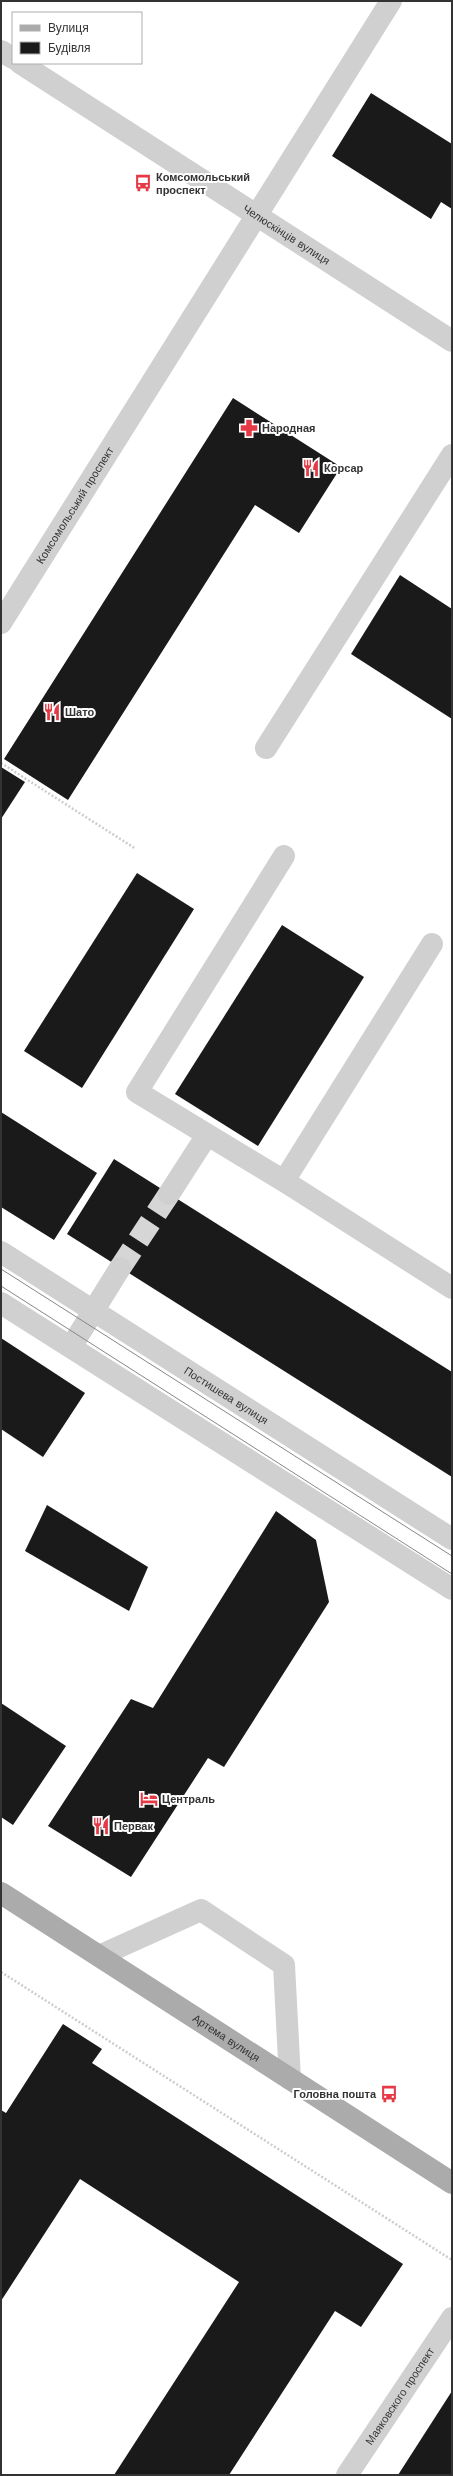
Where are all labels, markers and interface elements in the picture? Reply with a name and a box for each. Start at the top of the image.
legend [12,12,142,64]
text: Вулиця [48,21,89,35]
text: Будівля [48,41,90,55]
place label: Комсомольський проспект [156,171,250,197]
bus stop icon: Комсомольський проспект [133,173,153,193]
street label: Челюскінців вулиця [241,202,332,267]
pharmacy icon: Народная [239,418,259,438]
place label: Народная [262,422,316,435]
street label: Комсомольський проспект [33,444,116,566]
restaurant icon: Корсар [301,458,321,478]
place label: Корсар [324,462,364,475]
restaurant icon: Шато [42,702,62,722]
place label: Шато [65,706,94,719]
street label: Постишева вулиця [182,1364,271,1427]
hotel icon: Централь [139,1789,159,1809]
place label: Централь [162,1793,215,1806]
restaurant icon: Первак [91,1816,111,1836]
place label: Первак [114,1820,153,1833]
street label: Артема вулиця [190,2012,263,2064]
bus stop icon: Головна пошта [379,2084,399,2104]
place label: Головна пошта [294,2088,377,2101]
street label: Маяковского проспект [363,2345,437,2447]

